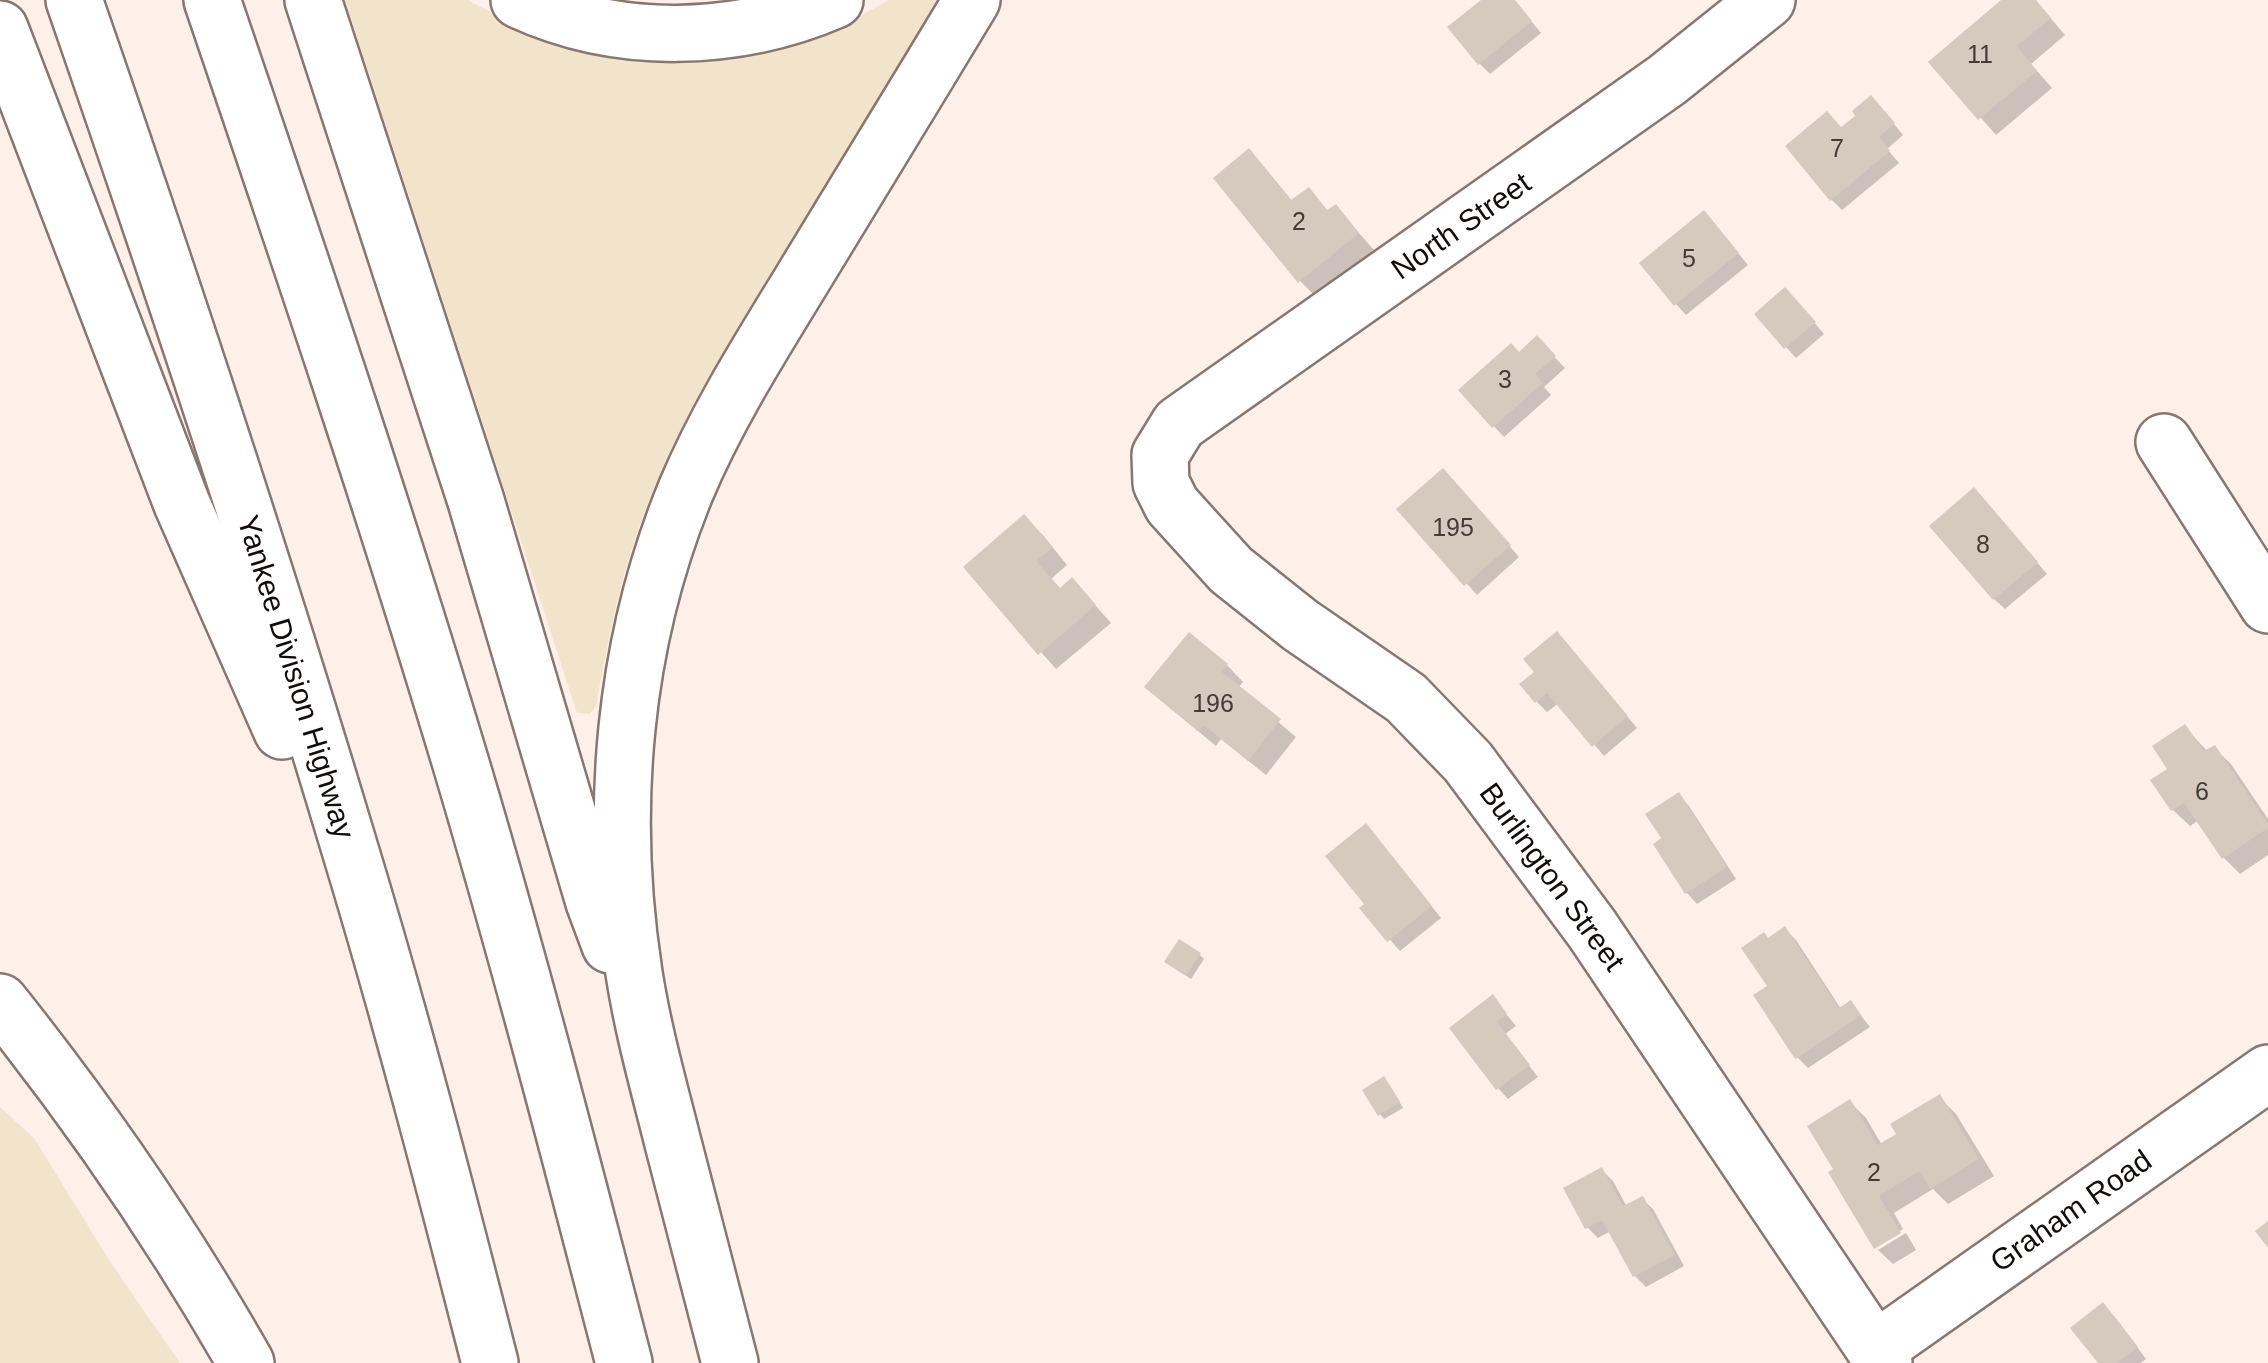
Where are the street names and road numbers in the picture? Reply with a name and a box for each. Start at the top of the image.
street label: North Street [1385,165,1537,285]
street label: Yankee Division Highway [232,511,361,842]
street label: Burlington Street [1473,777,1632,977]
street label: Graham Road [1984,1143,2157,1278]

